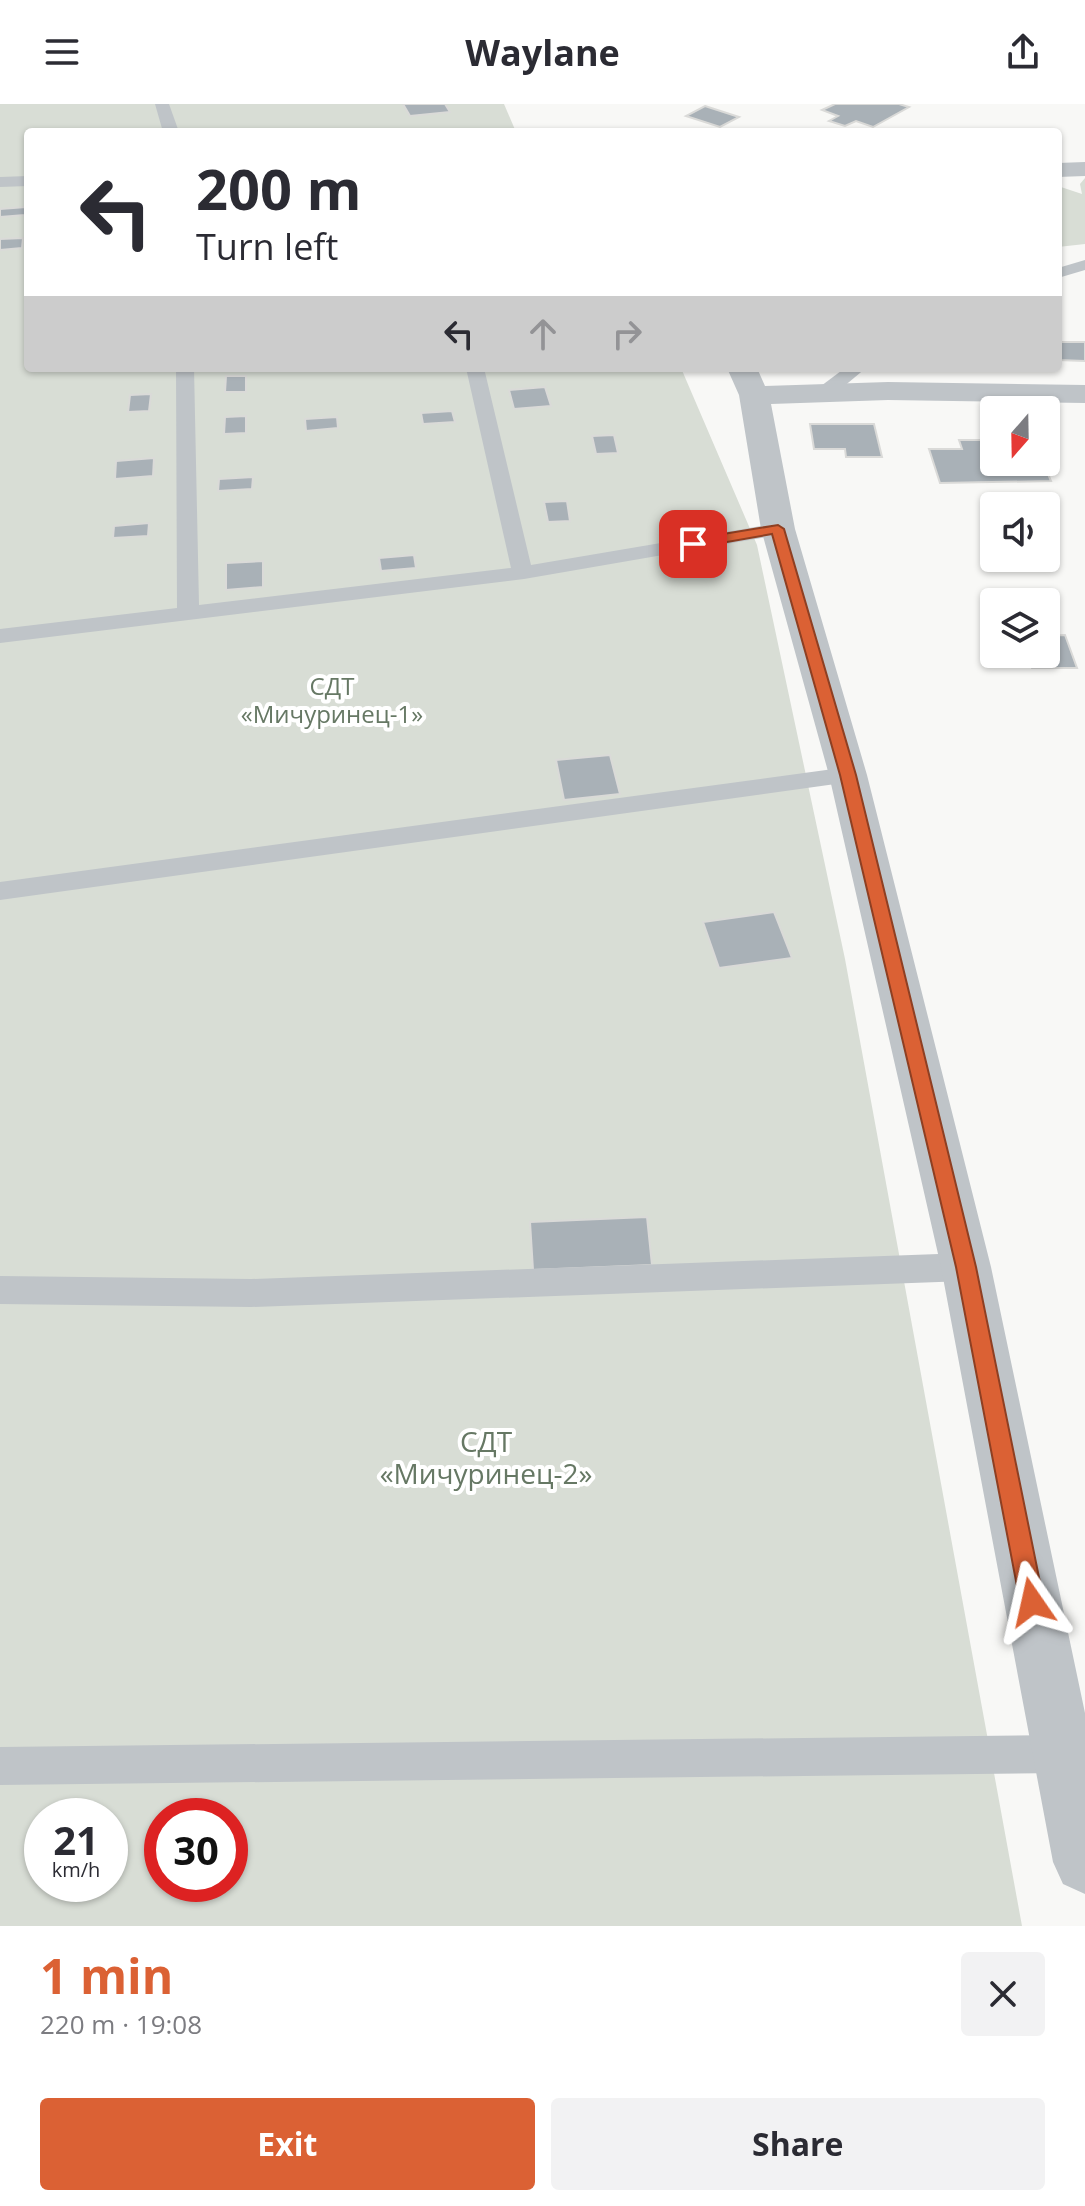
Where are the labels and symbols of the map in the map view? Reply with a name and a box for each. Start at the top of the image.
north arrow [980,396,1060,476]
pin [659,510,727,578]
park label: СДТ «Мичуринец-1» [241,669,423,730]
park label: СДТ «Мичуринец-2» [380,1422,592,1492]
position arrow [990,1560,1074,1644]
speed limit sign: 30 [144,1798,248,1902]

